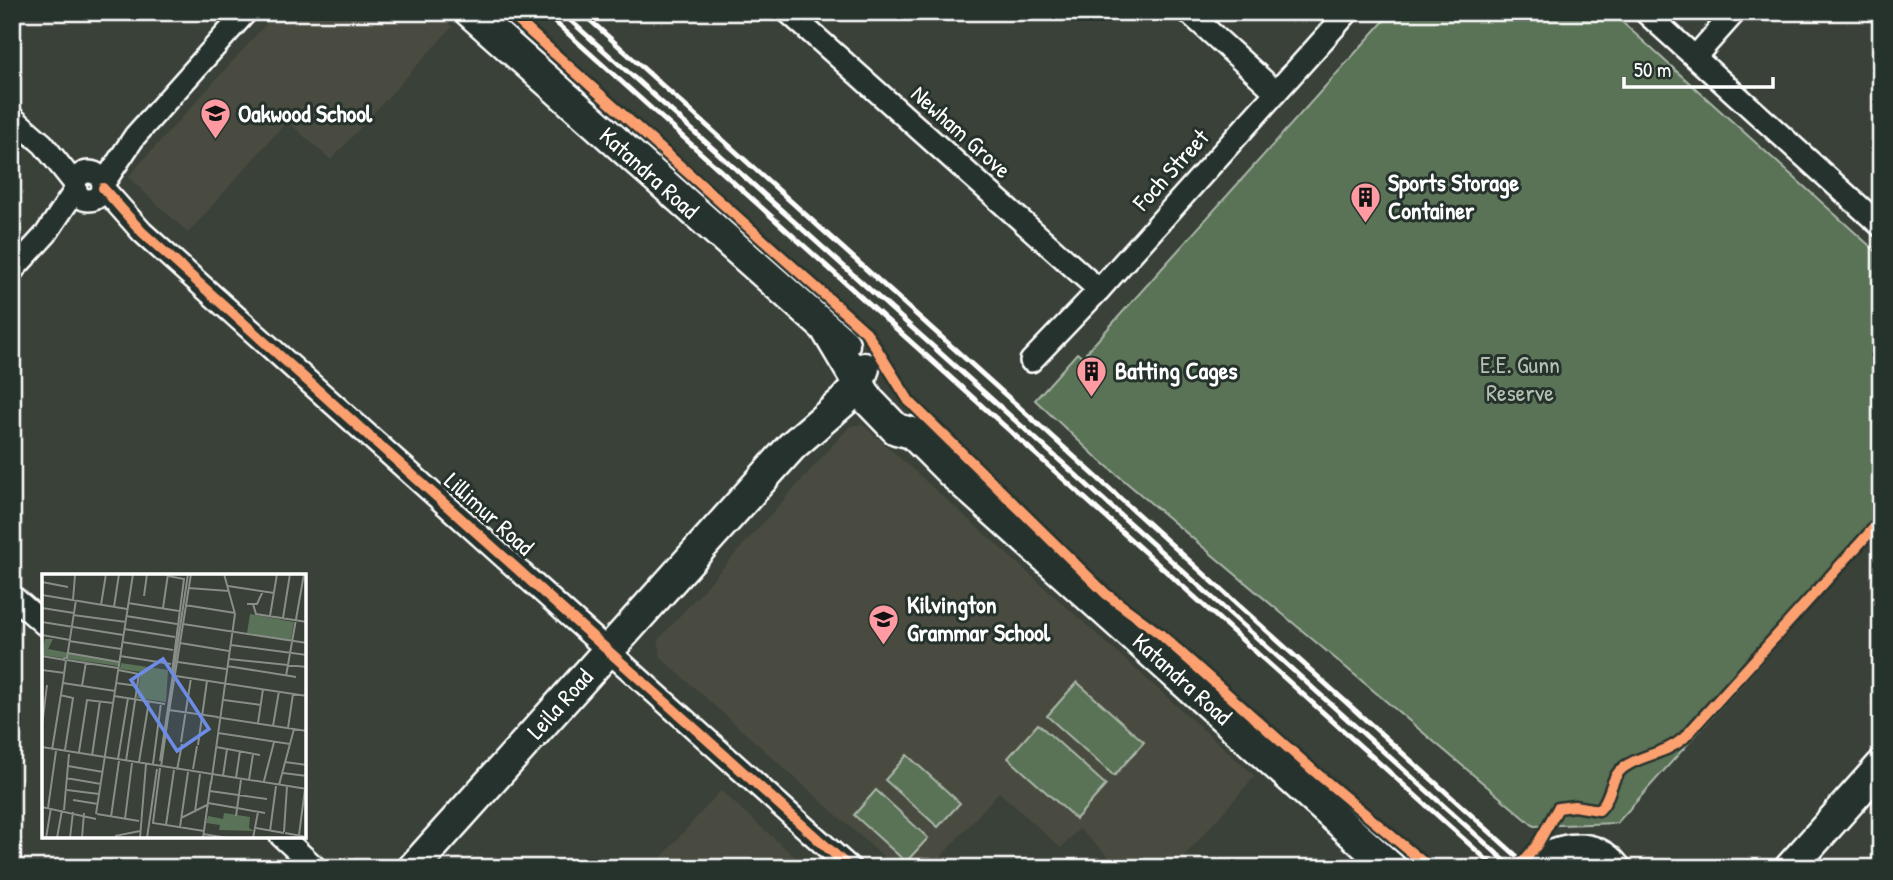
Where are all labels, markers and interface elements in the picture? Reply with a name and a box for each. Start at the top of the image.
scale bar [1624,46,1772,90]
text: 50 m [1634,55,1671,84]
street label: Newham Grove [905,78,1019,185]
school or university icon: Oakwood School [198,97,232,141]
place label: Oakwood School [238,97,373,129]
street label: Katandra Road [593,119,706,225]
street label: Foch Street [1124,121,1216,218]
place label: Sports Storage Container [1388,166,1519,226]
building icon: Sports Storage Container [1348,180,1382,224]
park label: E.E. Gunn Reserve [1480,348,1560,408]
building icon: Batting Cages [1075,354,1109,398]
place label: Batting Cages [1115,354,1238,387]
street label: Lillimur Road [438,465,541,562]
inset map [42,574,306,838]
place label: Kilvington Grammar School [907,588,1051,648]
school or university icon: Kilvington Grammar School [867,602,901,646]
street label: Katandra Road [1126,625,1239,731]
street label: Leila Road [519,661,599,745]

